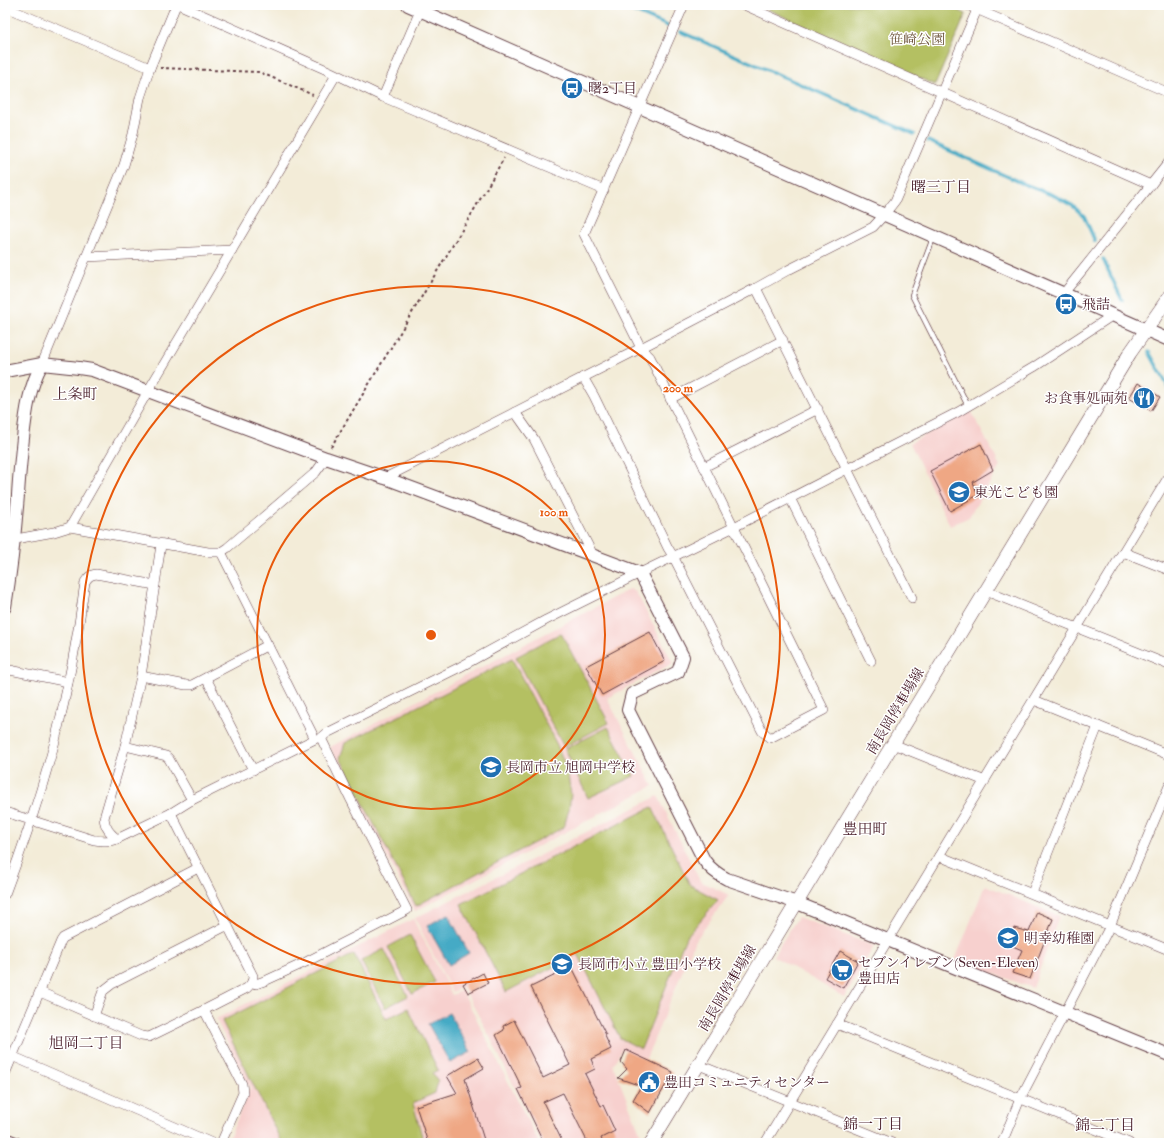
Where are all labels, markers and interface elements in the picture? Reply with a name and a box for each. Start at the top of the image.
park label: 笹崎公園 [889,31,945,48]
bus stop icon: 曙2丁目 [559,75,585,101]
place label: 曙2丁目 [588,80,637,97]
district label: 曙三丁目 [911,178,971,197]
bus stop icon: 飛詰 [1053,291,1079,317]
place label: 飛詰 [1082,296,1110,313]
text: 200 m [663,381,694,396]
district label: 上条町 [52,385,98,404]
restaurant icon: お食事処両苑 [1131,385,1157,411]
place label: お食事処両苑 [1044,390,1128,407]
school or university icon: 東光こども園 [946,479,972,505]
place label: 東光こども園 [974,484,1058,501]
text: 100 m [540,505,569,520]
centre of rings [424,628,438,642]
street label: 南長岡停車場線 [863,665,928,758]
school or university icon: 長岡市立 旭岡中学校 [478,754,504,780]
place label: 長岡市立 旭岡中学校 [506,759,635,776]
district label: 豊田町 [842,820,888,839]
school or university icon: 明幸幼稚園 [995,925,1021,951]
place label: 明幸幼稚園 [1024,930,1094,947]
street label: 南長岡停車場線 [695,942,760,1035]
school or university icon: 長岡市小立 豊田小学校 [549,951,575,977]
place label: セブンイレブン(Seven-Eleven) 豊田店 [858,954,1039,987]
place label: 長岡市小立 豊田小学校 [578,956,721,973]
supermarket icon: セブンイレブン(Seven-Eleven) 豊田店 [829,957,855,983]
district label: 旭岡二丁目 [48,1034,124,1053]
public building icon: 豊田コミュニティセンター [636,1069,662,1095]
place label: 豊田コミュニティセンター [664,1074,830,1091]
district label: 錦一丁目 [843,1115,903,1134]
district label: 錦二丁目 [1075,1116,1135,1135]

